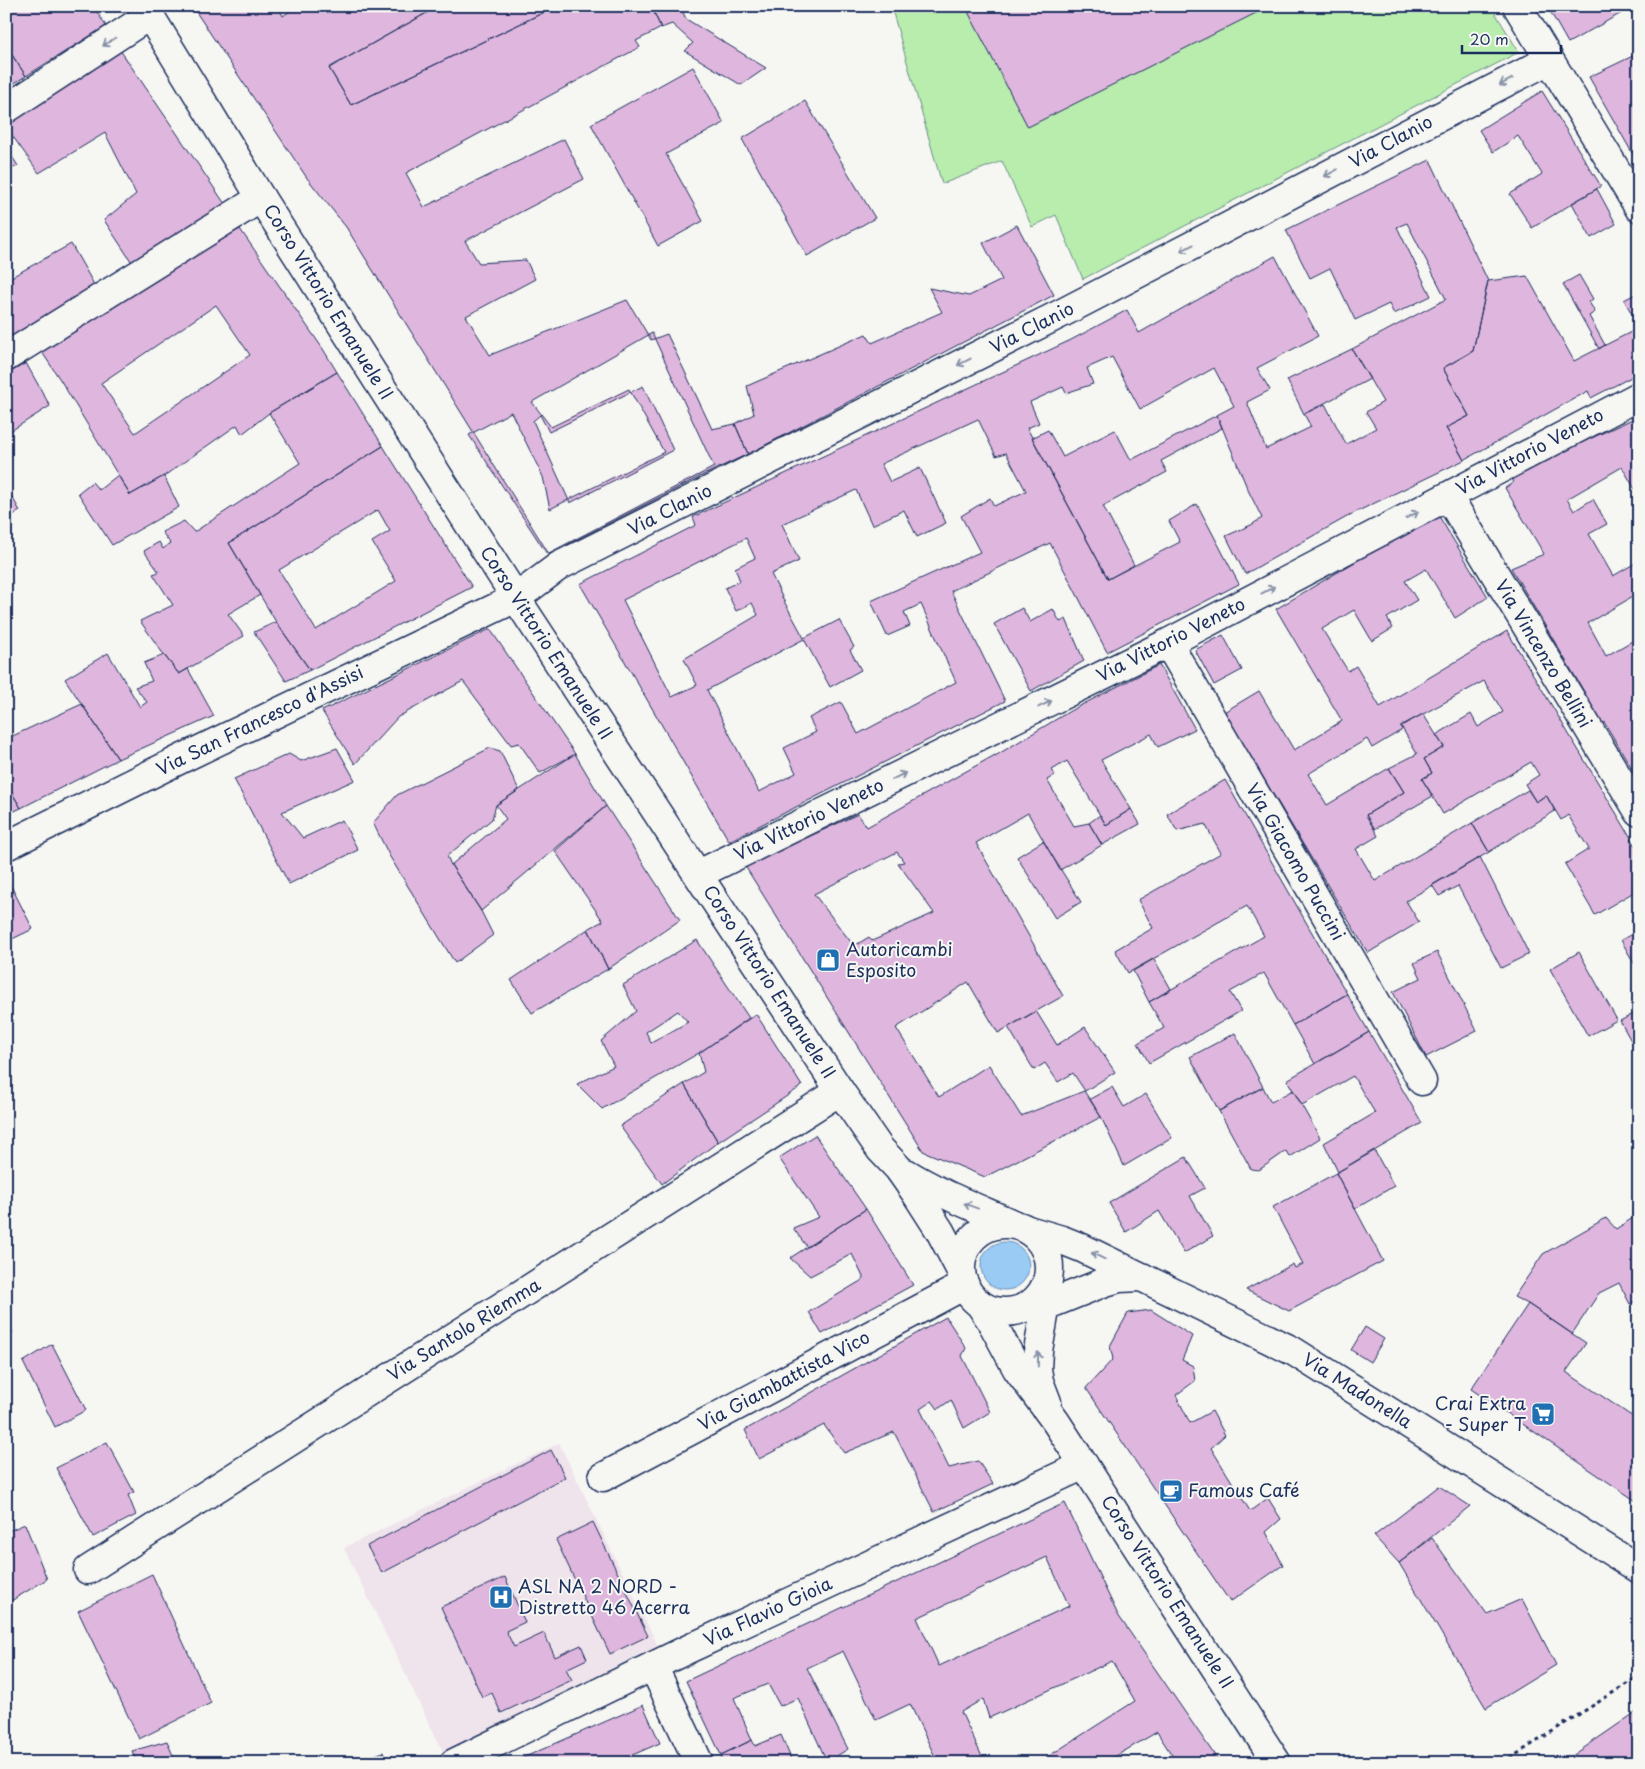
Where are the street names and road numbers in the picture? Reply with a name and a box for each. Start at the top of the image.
street label: Via Clanio [1344,107,1437,174]
street label: Corso Vittorio Emanuele II [258,198,401,404]
street label: Via Clanio [985,294,1078,359]
street label: Via Vittorio Veneto [1451,400,1608,501]
street label: Via Clanio [623,476,716,541]
street label: Corso Vittorio Emanuele II [474,540,620,744]
street label: Via Vincenzo Bellini [1489,574,1599,733]
street label: Via Vittorio Veneto [1091,589,1249,688]
street label: Via San Francesco d'Assisi [151,658,368,782]
street label: Via Vittorio Veneto [729,771,888,867]
street label: Via Giacomo Puccini [1240,778,1352,945]
street label: Corso Vittorio Emanuele II [697,879,843,1083]
street label: Via Santolo Riemma [381,1270,546,1387]
street label: Via Giambattista Vico [693,1323,874,1436]
street label: Via Madonella [1298,1345,1419,1435]
street label: Corso Vittorio Emanuele II [1095,1489,1241,1693]
street label: Via Flavio Gioia [699,1569,837,1652]

